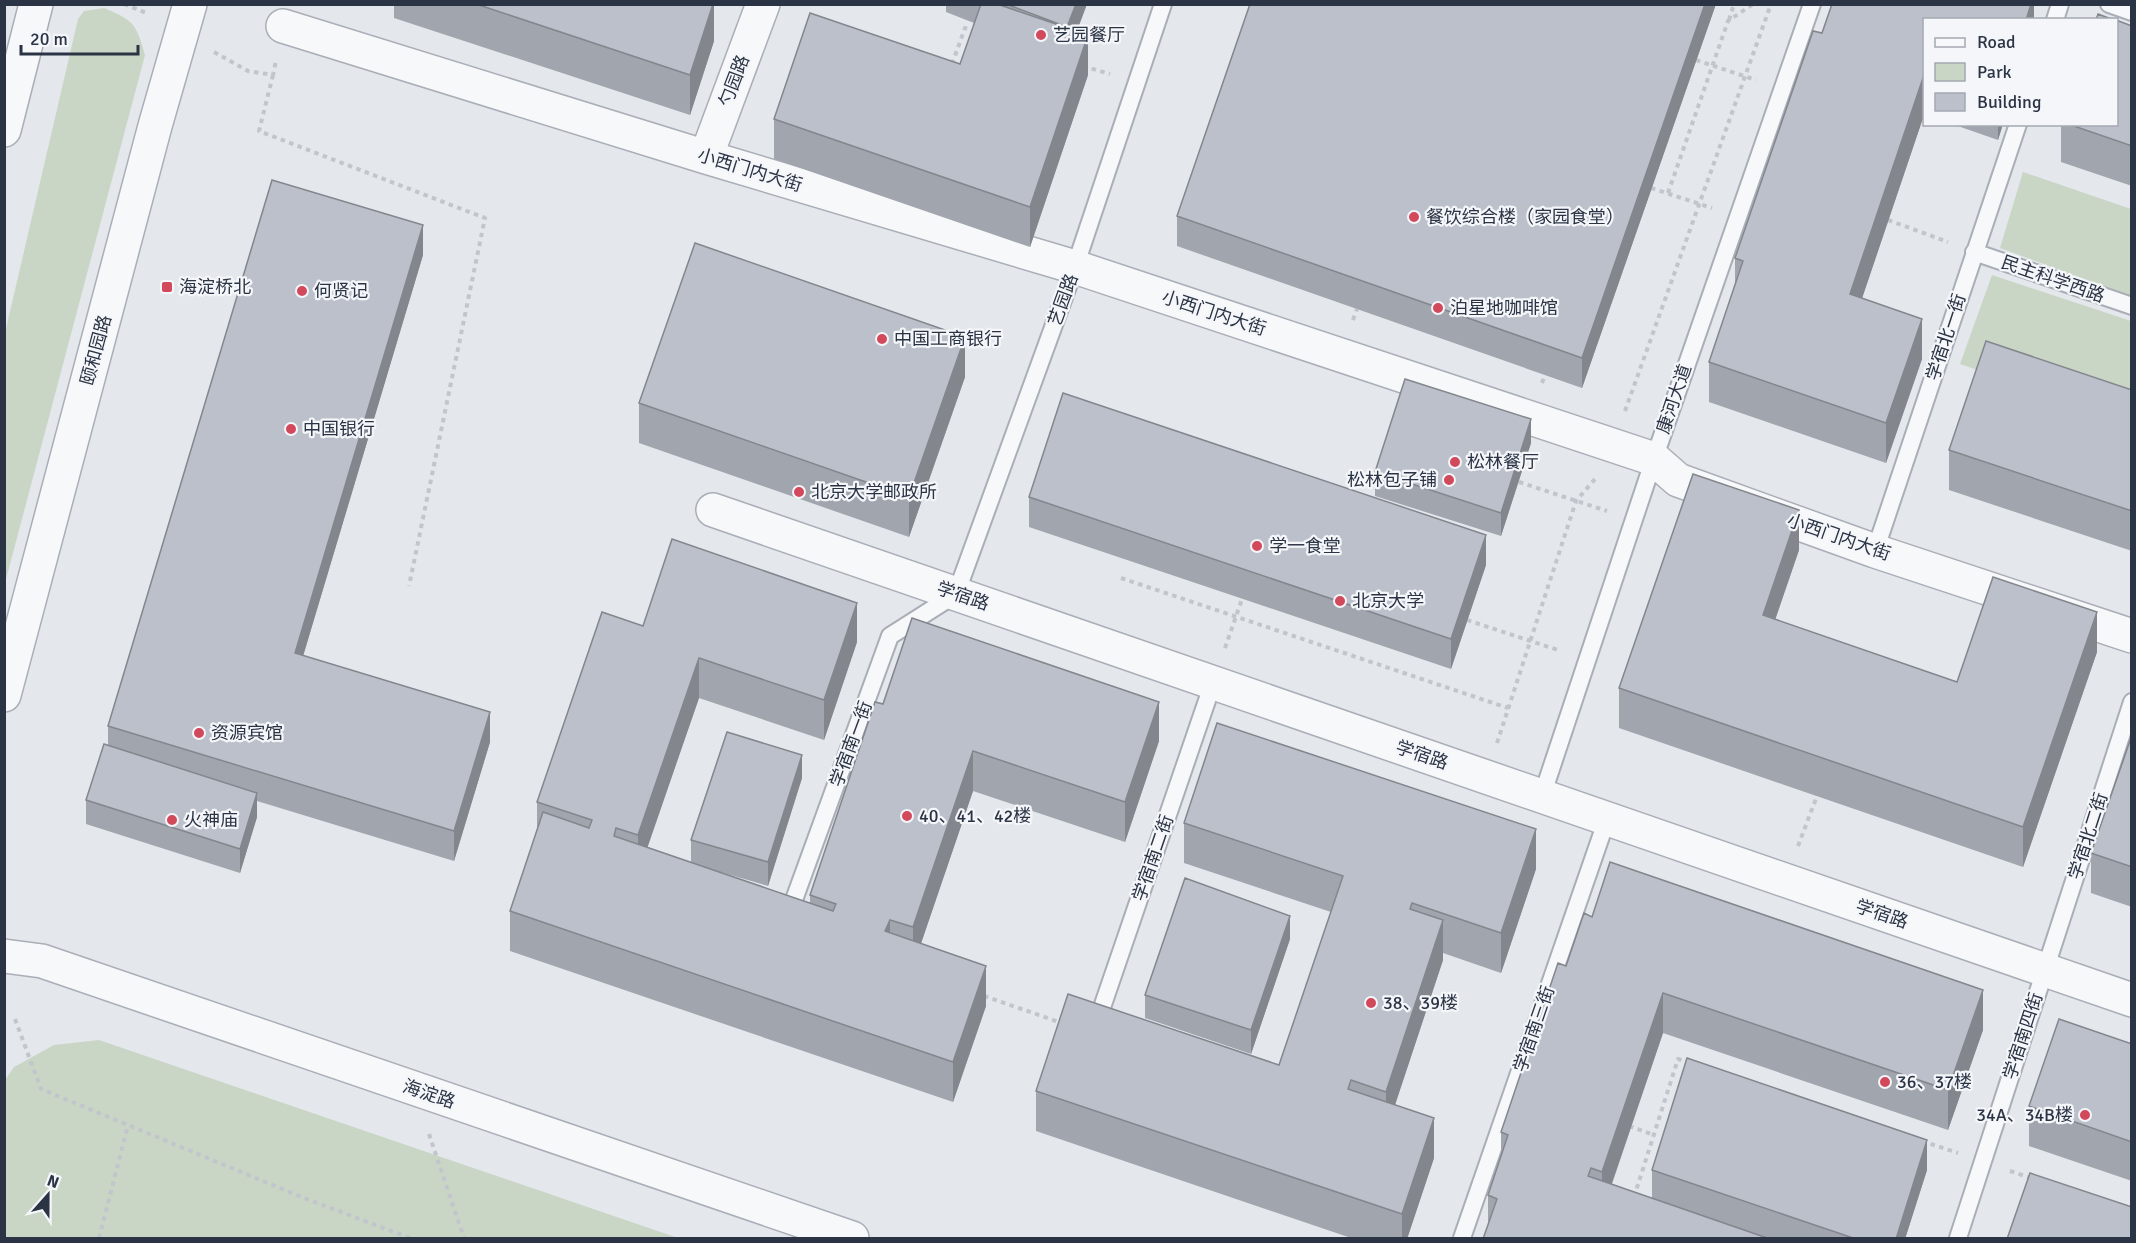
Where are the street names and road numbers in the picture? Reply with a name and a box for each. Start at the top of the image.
street label: 勺园路 [714,52,754,110]
street label: 小西门内大街 [695,144,805,196]
street label: 民主科学西路 [1998,251,2108,307]
street label: 艺园路 [1043,271,1083,329]
street label: 小西门内大街 [1159,286,1269,340]
street label: 学宿北一街 [1922,291,1970,383]
street label: 颐和园路 [76,312,116,388]
street label: 康河大道 [1652,361,1696,437]
street label: 小西门内大街 [1784,509,1894,565]
street label: 学宿路 [934,577,992,615]
street label: 学宿南一街 [825,698,877,790]
street label: 学宿路 [1393,736,1451,774]
street label: 学宿北二街 [2064,790,2112,882]
street label: 学宿南二街 [1128,812,1178,904]
street label: 学宿路 [1853,895,1911,933]
street label: 学宿南三街 [1509,983,1559,1075]
street label: 学宿南四街 [1999,990,2047,1082]
street label: 海淀路 [400,1075,458,1113]

